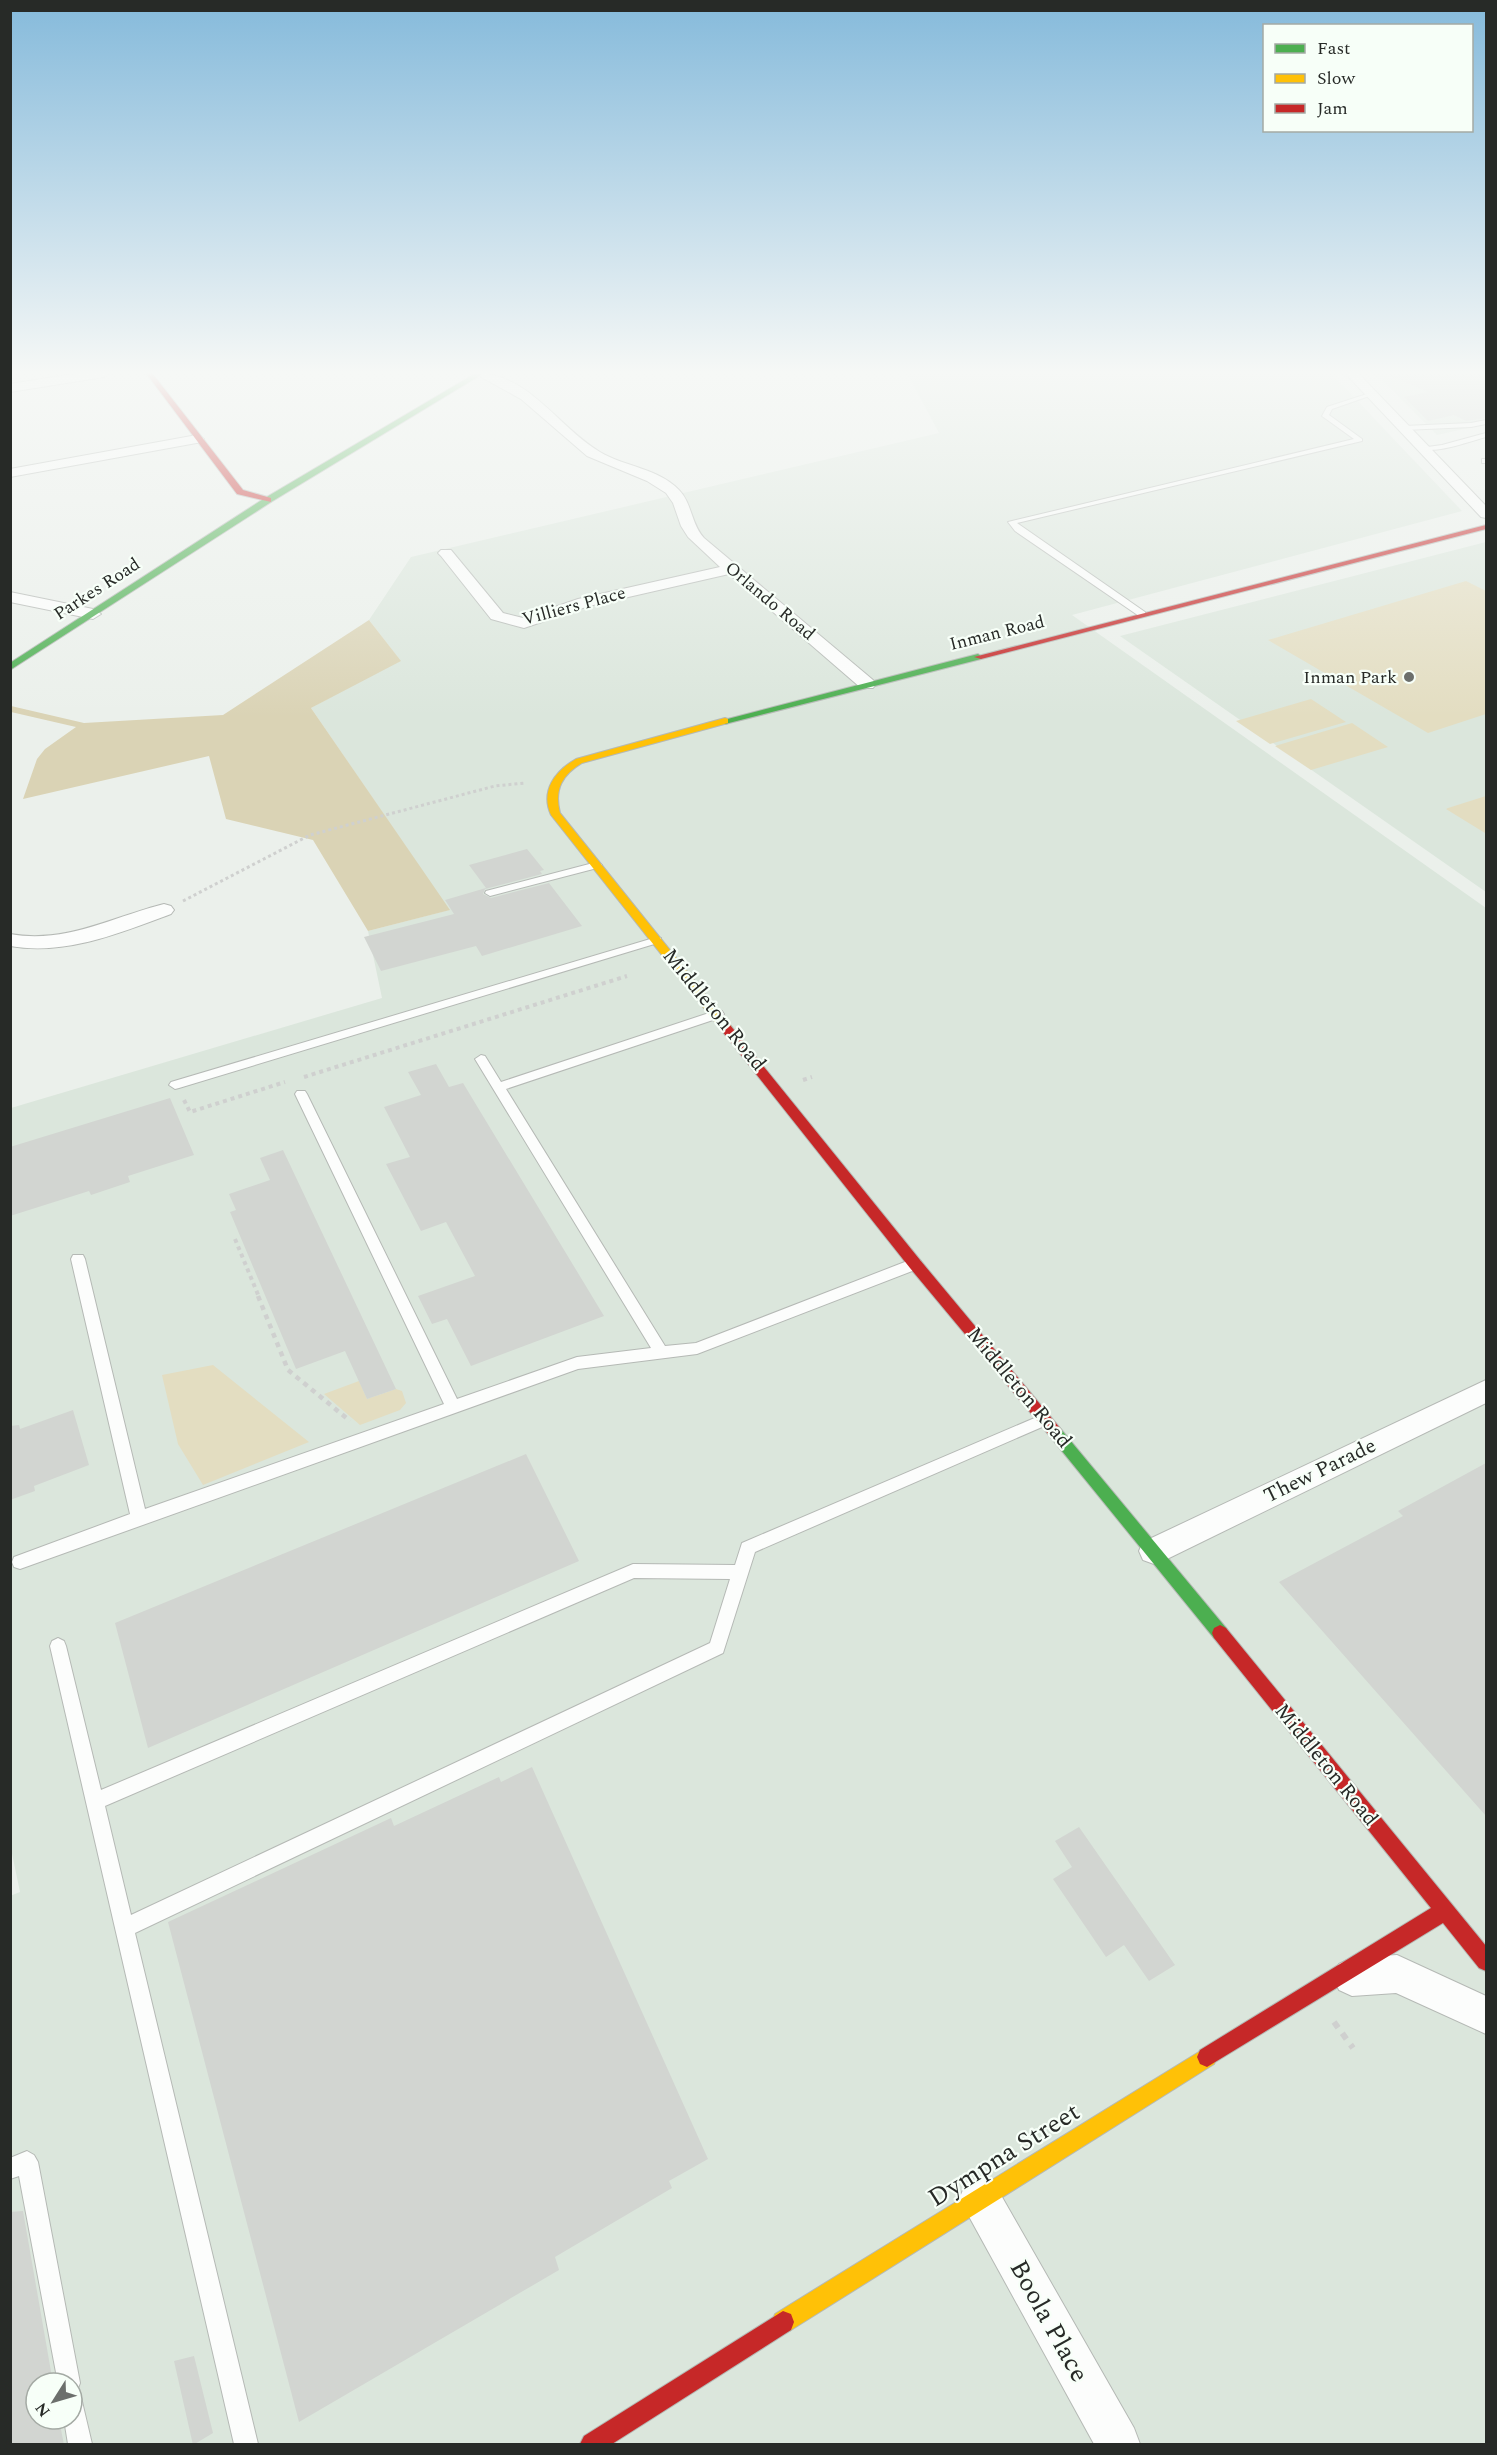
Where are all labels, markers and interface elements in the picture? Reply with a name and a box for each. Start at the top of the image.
legend [1263,24,1473,132]
text: Fast [1317,35,1350,62]
text: Slow [1317,65,1356,92]
text: Jam [1317,95,1348,122]
street label: Parkes Road [48,551,146,627]
street label: Orlando Road [719,555,821,647]
street label: Villiers Place [519,579,629,633]
street label: Inman Road [947,608,1047,658]
place label: Inman Park [1303,664,1397,691]
marker: Inman Park [1402,670,1416,684]
street label: Middleton Road [654,942,774,1078]
street label: Middleton Road [958,1320,1080,1456]
street label: Thew Parade [1258,1430,1382,1512]
street label: Middleton Road [1266,1697,1386,1833]
street label: Dympna Street [920,2092,1088,2218]
street label: Boola Place [999,2253,1099,2389]
north arrow [24,2371,84,2431]
text: N [29,2397,56,2422]

